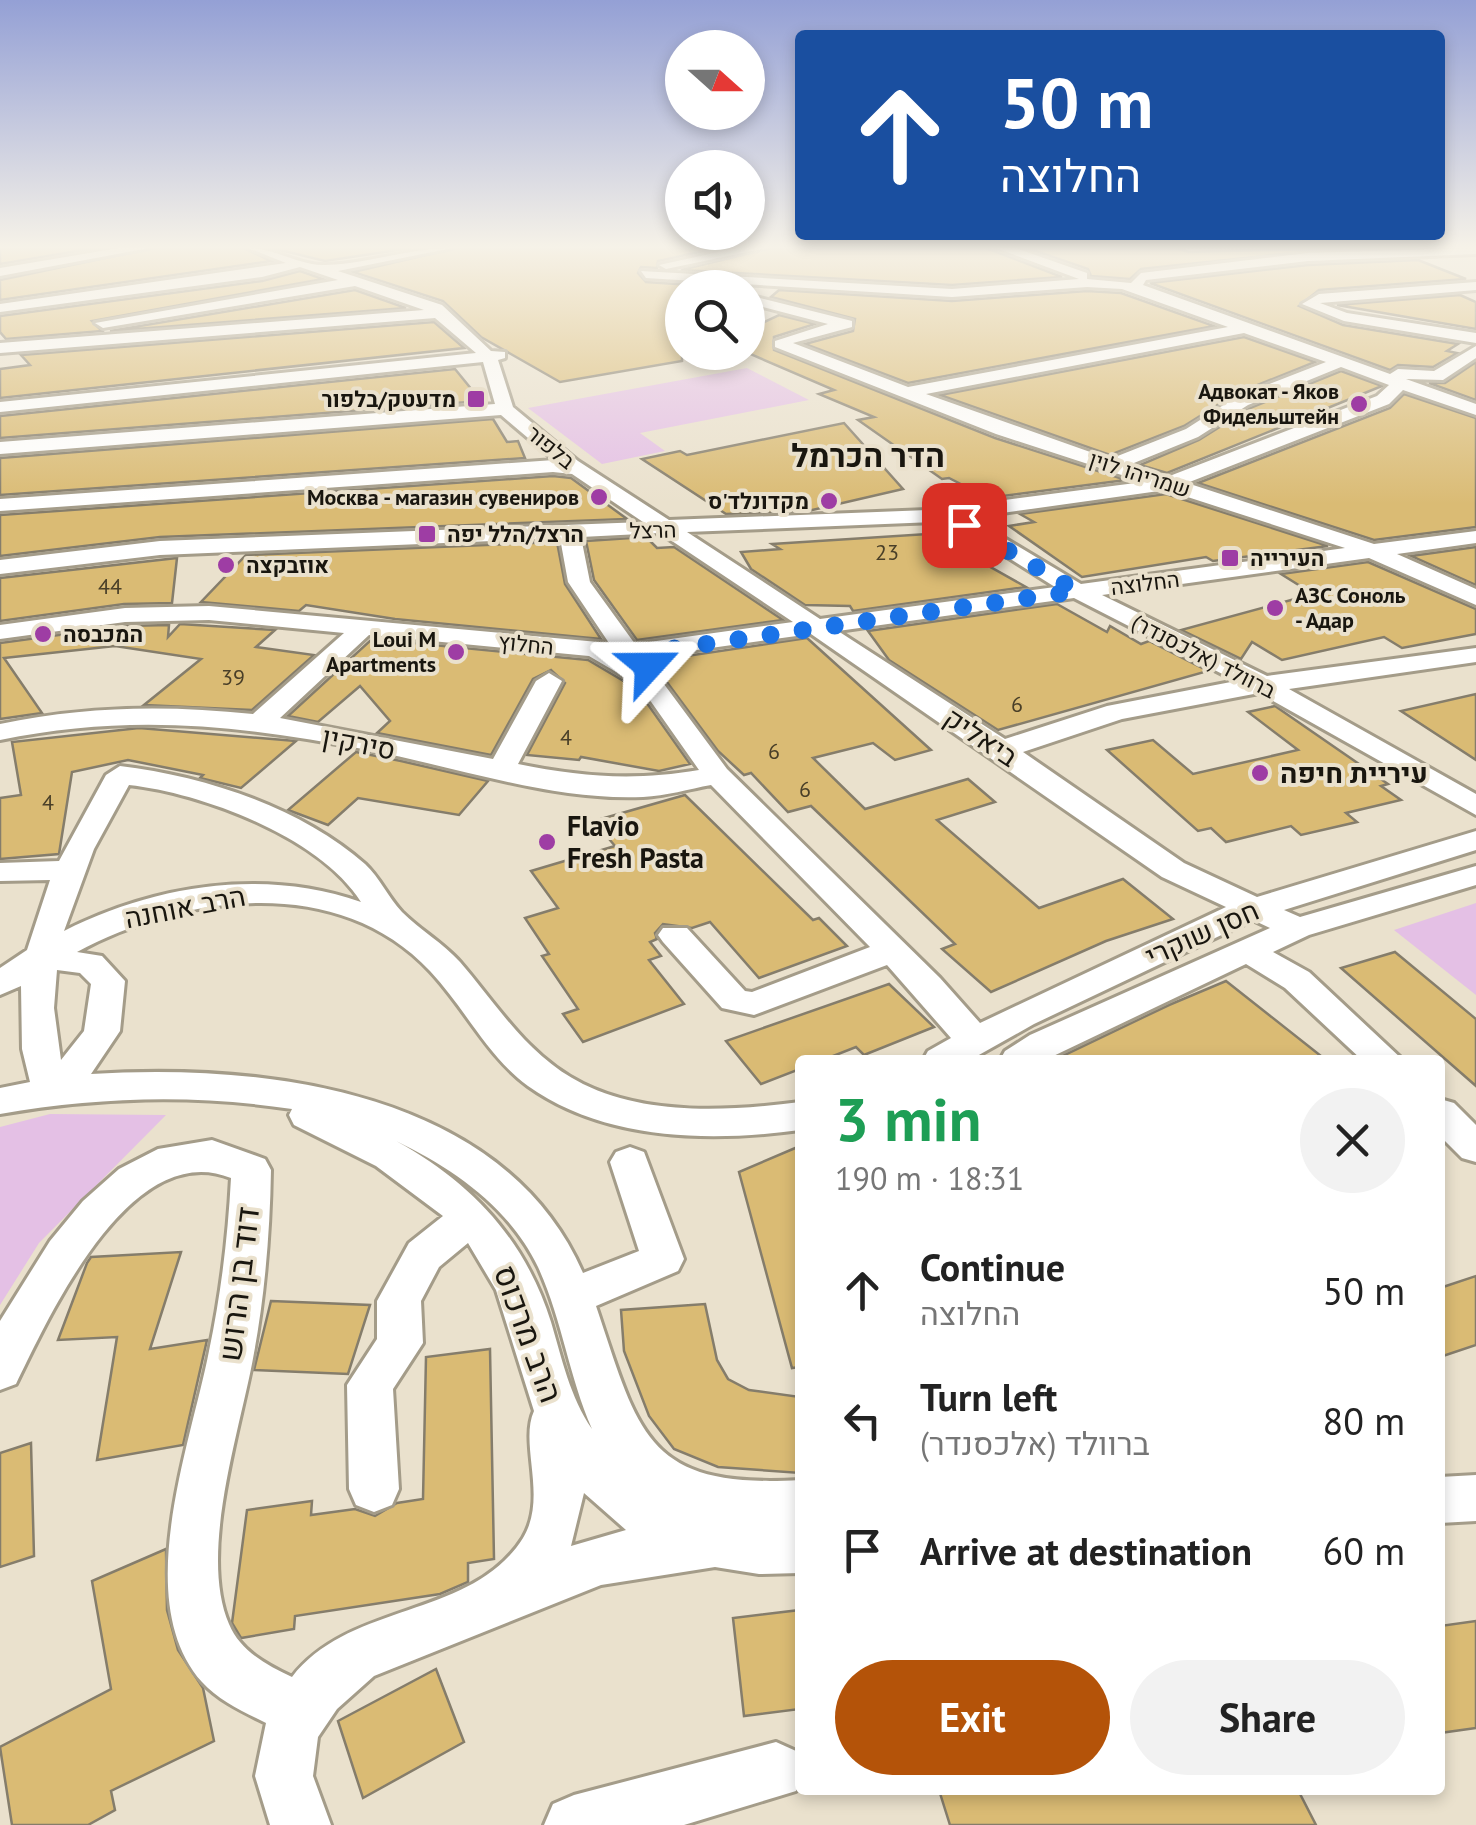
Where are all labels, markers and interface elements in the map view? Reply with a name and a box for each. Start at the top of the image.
north arrow [665,30,765,130]
map controls [665,30,765,370]
text: 50 m [1000,57,1153,147]
icon: ahead [835,70,965,200]
text: החלוצה [1000,146,1141,204]
button: sound [665,150,765,250]
button: search [665,270,765,370]
place label: Адвокат - Яков Фидельштейн [1198,377,1339,430]
place label: מדעטק/בלפור [322,385,456,413]
marker: מדעטק/בלפור [465,388,487,410]
marker: Адвокат - Яков Фидельштейн [1348,393,1370,415]
street label: בלפור [521,419,581,475]
district label: הדר הכרמל [791,434,945,476]
street label: שמריהו לוין [1086,444,1194,504]
place label: Москва - магазин сувениров [307,483,579,511]
pin [922,483,1007,568]
marker: Москва - магазин сувениров [588,486,610,508]
place label: מקדונלד'ס [708,487,809,515]
marker: מקדונלד'ס [818,490,840,512]
icon: arrive [937,498,992,553]
street label: הרצל [629,515,677,545]
place label: הרצל/הלל יפה [447,520,584,548]
marker: הרצל/הלל יפה [416,523,438,545]
house number: 23 [875,538,899,566]
place label: העירייה [1250,544,1324,572]
marker: העירייה [1219,547,1241,569]
place label: אוזבקצה [246,551,329,579]
marker: אוזבקצה [215,554,237,576]
street label: החלוצה [1109,565,1181,601]
house number: 44 [98,572,122,600]
place label: АЗС Соноль - Адар [1295,581,1406,634]
marker: АЗС Соноль - Адар [1264,597,1286,619]
street label: ברוולד (אלכסנדר) [1127,608,1281,704]
position arrow [597,614,701,718]
place label: המכבסה [63,620,143,648]
marker: המכבסה [32,623,54,645]
place label: Loui M Apartments [326,625,436,678]
street label: החלוץ [497,627,555,661]
marker: Loui M Apartments [445,641,467,663]
house number: 39 [221,663,245,691]
house number: 6 [1011,690,1023,718]
street label: ביאליק [937,698,1026,775]
street label: סירקין [319,717,399,768]
house number: 4 [560,723,572,751]
house number: 6 [768,737,780,765]
place label: עיריית חיפה [1280,754,1428,791]
marker: עיריית חיפה [1249,762,1271,784]
house number: 6 [799,775,811,803]
house number: 4 [42,788,54,816]
place label: Flavio Fresh Pasta [567,807,704,876]
marker: Flavio Fresh Pasta [536,831,558,853]
street label: הרב אוחנה [121,877,248,936]
street label: חסן שוקרי [1139,891,1264,974]
text: 3 min [835,1080,981,1158]
button: close [1300,1088,1405,1193]
text: 190 m · 18:31 [835,1157,1024,1199]
street label: דוד בן הרוש [208,1204,268,1364]
text: Continue [920,1242,1065,1291]
street label: הרב מרכוס [485,1259,573,1408]
icon: ahead [835,1263,890,1318]
text: 50 m [1323,1266,1405,1315]
text: החלוצה [920,1292,1020,1334]
text: Turn left [920,1372,1057,1421]
icon: left [835,1393,890,1448]
text: 80 m [1323,1396,1405,1445]
text: ברוולד (אלכסנדר) [920,1422,1150,1464]
icon: arrive [835,1523,890,1578]
text: Arrive at destination [920,1526,1252,1575]
text: 60 m [1323,1526,1405,1575]
button: Exit [835,1660,1110,1775]
button: Share [1130,1660,1405,1775]

